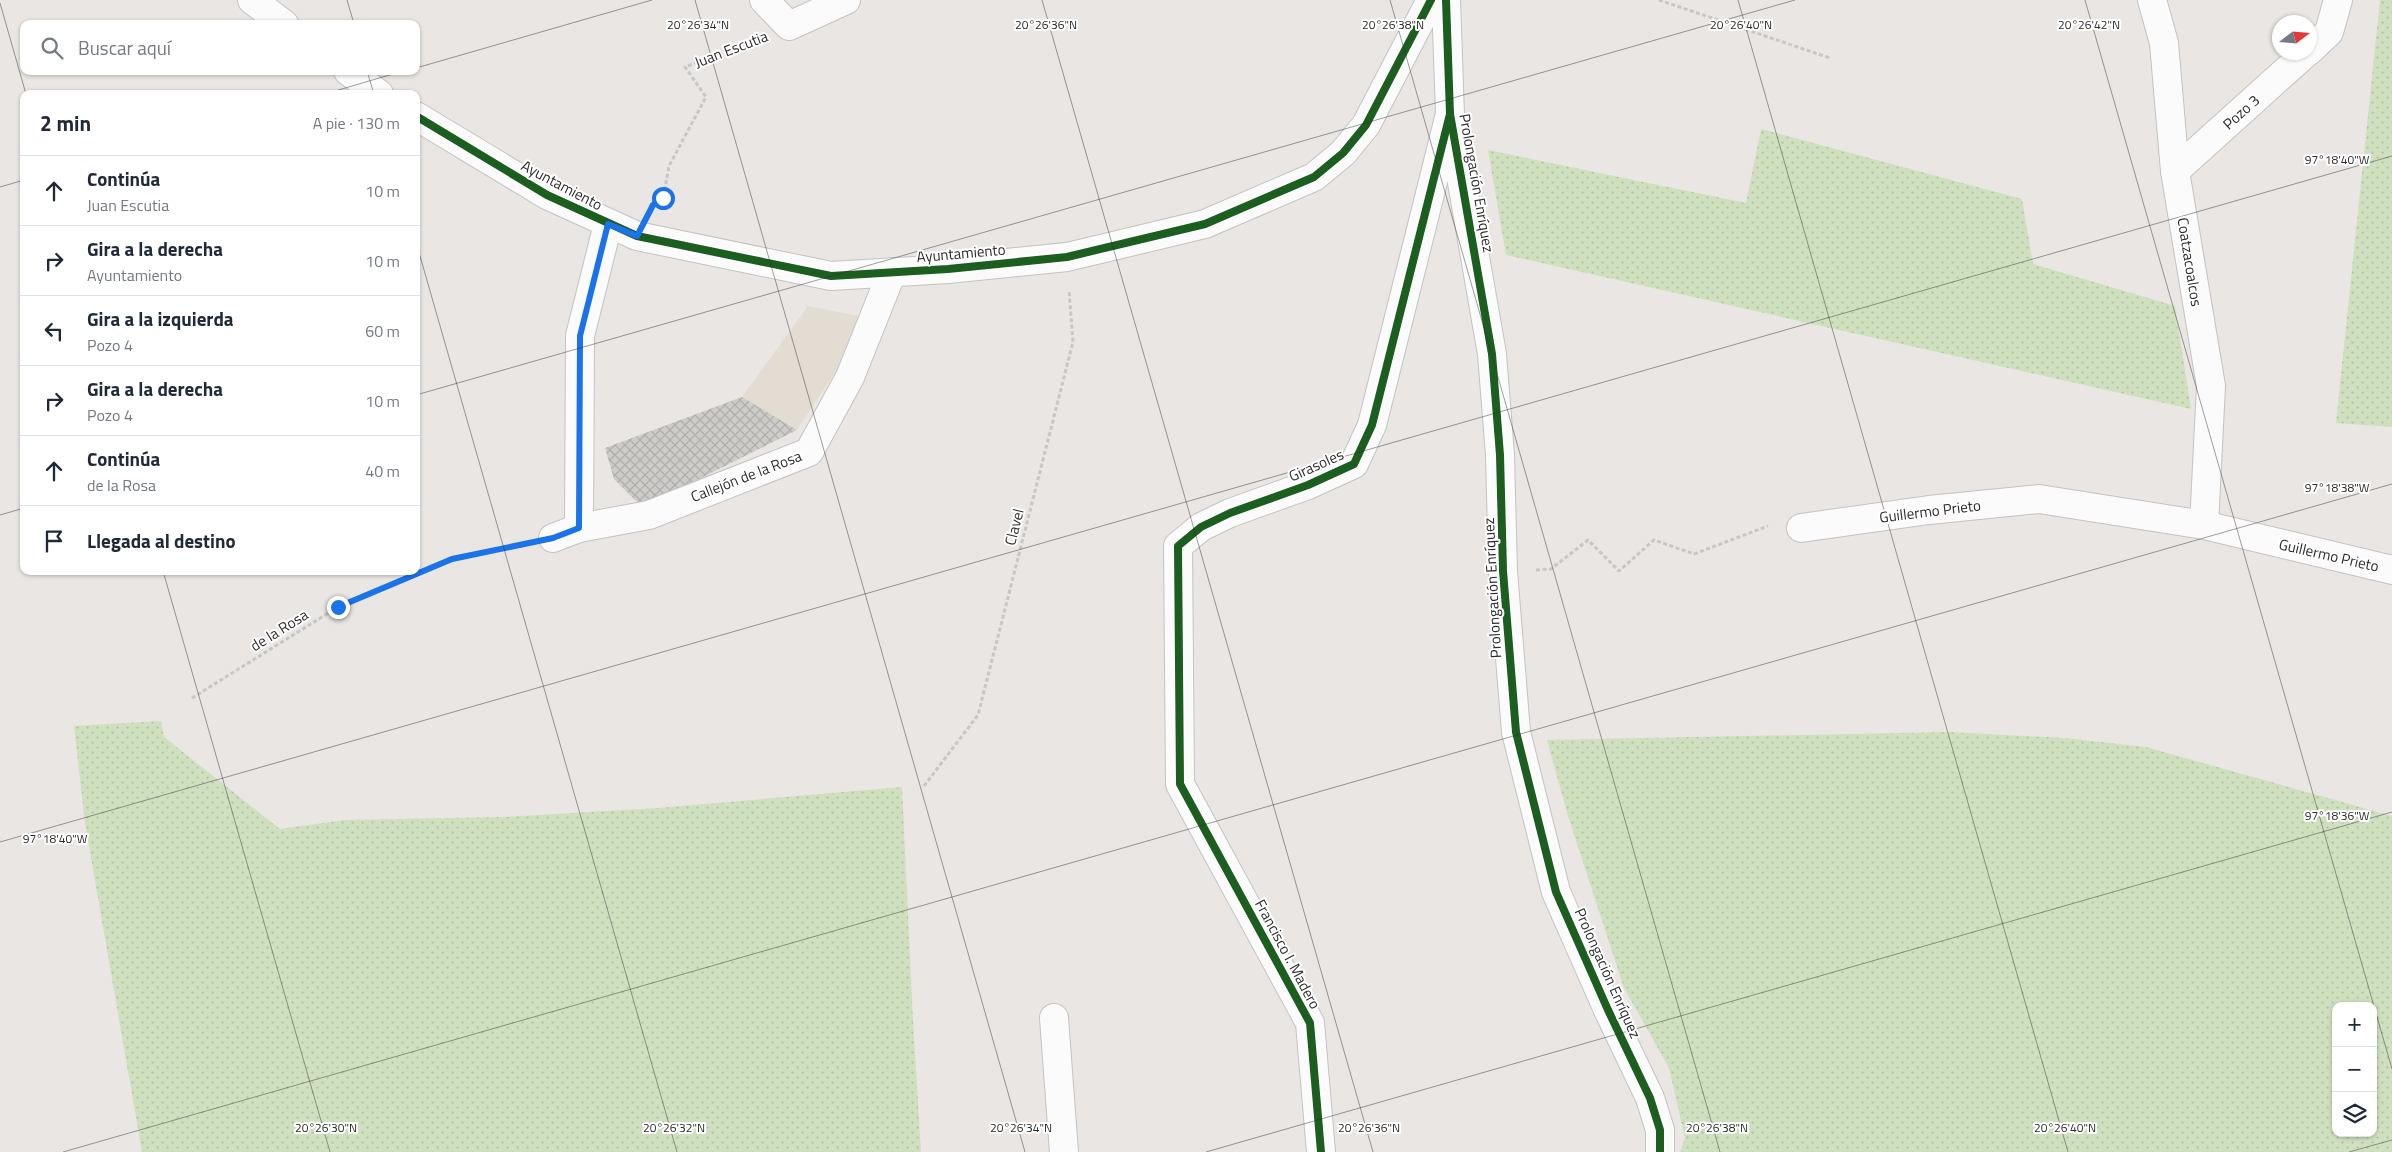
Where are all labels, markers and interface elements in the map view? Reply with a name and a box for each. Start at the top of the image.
text: 20°26'34"N [667,15,729,34]
text: 20°26'36"N [1015,15,1077,34]
text: 20°26'38"N [1362,15,1424,34]
text: 20°26'40"N [1710,15,1772,34]
text: 20°26'42"N [2058,15,2120,34]
north arrow [2272,15,2317,60]
search box [20,20,420,75]
street label: Juan Escutia [691,24,772,74]
text: Buscar aquí [78,33,171,62]
icon: search [38,34,66,62]
street label: Pozo 3 [2217,89,2265,135]
text: 2 min [40,107,91,139]
text: A pie · 130 m [313,111,400,135]
street label: Prolongación Enríquez [1453,112,1501,254]
text: 97°18'40"W [2305,150,2370,169]
street label: Ayuntamiento [517,154,607,216]
text: Continúa [87,164,160,193]
icon: ahead [40,177,68,205]
text: 10 m [365,179,400,203]
route start [652,187,675,210]
text: Juan Escutia [87,193,169,217]
street label: Coatzacoalcos [2172,216,2208,308]
text: Gira a la derecha [87,234,223,263]
street label: Ayuntamiento [916,238,1007,268]
icon: right [40,247,68,275]
text: 10 m [365,249,400,273]
text: Ayuntamiento [87,263,182,287]
text: Gira a la izquierda [87,304,234,333]
icon: left [40,317,68,345]
text: 60 m [365,319,400,343]
text: Pozo 4 [87,333,133,357]
text: Gira a la derecha [87,374,223,403]
icon: right [40,387,68,415]
text: 10 m [365,389,400,413]
text: Pozo 4 [87,403,133,427]
street label: Girasoles [1285,443,1347,487]
text: Continúa [87,444,160,473]
street label: Callejón de la Rosa [687,444,805,508]
icon: ahead [40,457,68,485]
text: 40 m [365,459,400,483]
text: de la Rosa [87,473,156,497]
text: 97°18'38"W [2305,478,2370,497]
street label: Guillermo Prieto [1878,493,1982,529]
street label: Clavel [998,506,1030,548]
street label: Prolongación Enríquez [1477,517,1507,659]
text: Llegada al destino [87,526,236,555]
icon: arrive [40,527,68,555]
street label: Guillermo Prieto [2277,532,2381,578]
route end [327,596,350,619]
street label: de la Rosa [246,603,313,657]
text: 97°18'36"W [2305,806,2370,825]
text: 97°18'40"W [23,829,88,848]
street label: Francisco I. Madero [1249,895,1327,1013]
street label: Prolongación Enríquez [1569,904,1647,1042]
map controls [2332,1002,2377,1137]
button: + [2332,1002,2377,1047]
button: − [2332,1047,2377,1092]
button: layers [2332,1092,2377,1137]
text: 20°26'30"N [295,1118,357,1137]
text: 20°26'32"N [643,1118,705,1137]
text: 20°26'34"N [990,1118,1052,1137]
text: 20°26'36"N [1338,1118,1400,1137]
text: 20°26'38"N [1686,1118,1748,1137]
text: 20°26'40"N [2034,1118,2096,1137]

